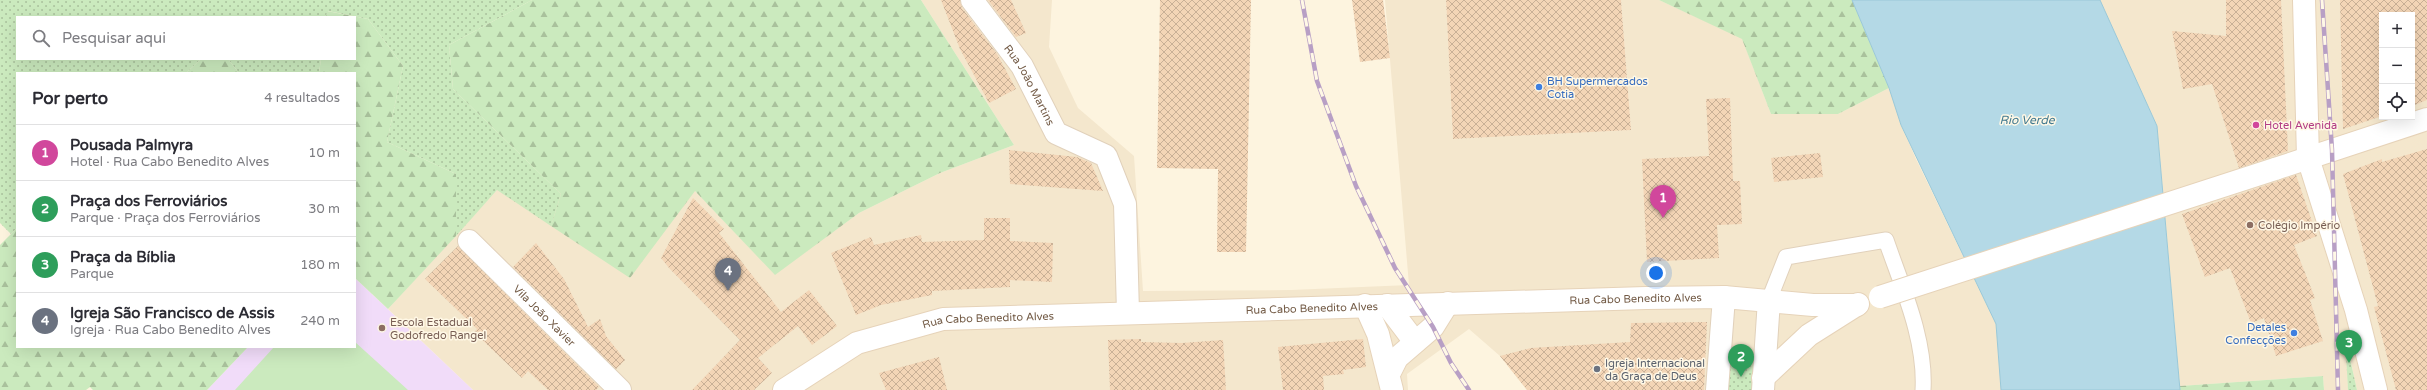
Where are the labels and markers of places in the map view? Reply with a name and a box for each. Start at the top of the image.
place label: BH Supermercados Cotia [1547,75,1648,101]
marker: BH Supermercados Cotia [1534,82,1544,92]
place label: Hotel Avenida [2264,119,2337,132]
marker: Hotel Avenida [2251,120,2261,130]
pin: 1 [1650,185,1676,218]
place label: Colégio Império [2258,219,2341,232]
marker: Colégio Império [2245,220,2255,230]
pin: 4 [715,258,741,291]
place label: Escola Estadual Godofredo Rangel [390,316,486,342]
place label: Detales Confecções [2225,321,2286,347]
marker: Escola Estadual Godofredo Rangel [377,323,387,333]
marker: Detales Confecções [2289,328,2299,338]
pin: 3 [2336,330,2362,363]
pin: 2 [1728,344,1754,377]
place label: Igreja Internacional da Graça de Deus [1605,357,1705,383]
marker: Igreja Internacional da Graça de Deus [1592,364,1602,374]

